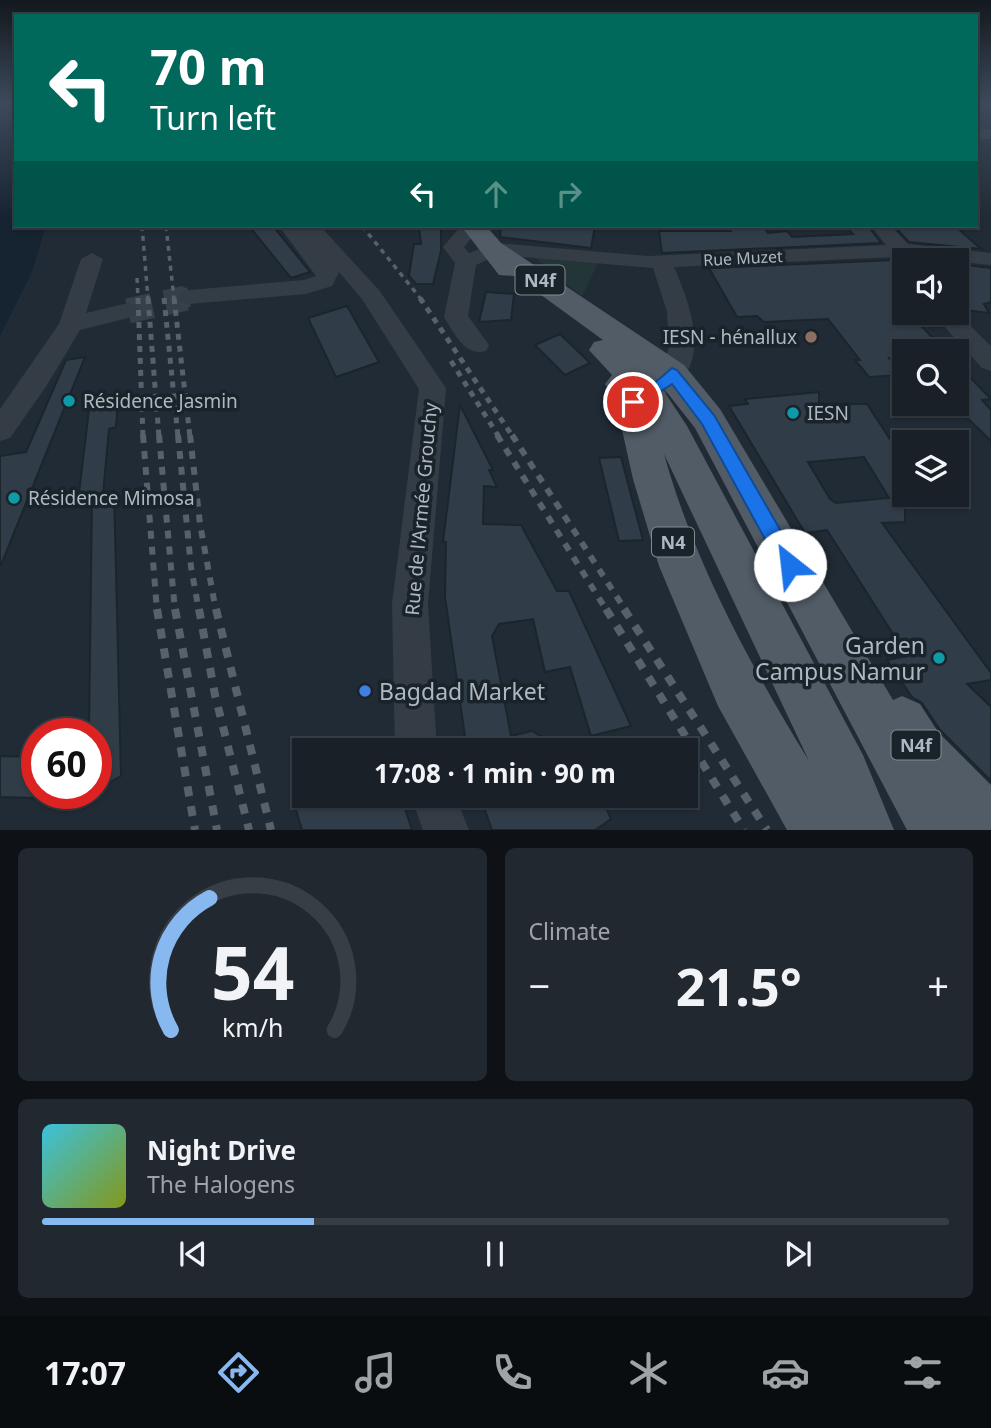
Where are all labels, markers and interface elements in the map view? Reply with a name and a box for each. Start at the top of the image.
text: 70 m [150,33,267,99]
icon: left [35,42,126,133]
text: Turn left [150,96,276,139]
icon: left [404,175,442,213]
icon: ahead [477,175,515,213]
icon: right [550,175,588,213]
street label: Rue Muzet [703,245,784,271]
map controls [892,248,969,507]
button: sound [892,248,969,325]
road number: N4f [516,266,564,294]
place label: IESN - hénallux [663,324,797,350]
marker: IESN - hénallux [803,329,819,345]
button: search [892,339,969,416]
pin [603,372,663,432]
icon: arrive [614,383,652,421]
place label: Résidence Jasmin [83,388,238,414]
marker: Résidence Jasmin [61,393,77,409]
place label: IESN [807,400,849,426]
street label: Rue de l'Armée Grouchy [399,401,443,617]
marker: IESN [785,405,801,421]
button: layers [892,430,969,507]
place label: Résidence Mimosa [28,485,195,511]
marker: Résidence Mimosa [6,490,22,506]
road number: N4 [652,528,694,556]
position arrow [753,528,827,602]
place label: Garden Campus Namur [755,629,925,687]
marker: Garden Campus Namur [931,650,947,666]
place label: Bagdad Market [379,675,545,707]
marker: Bagdad Market [357,683,373,699]
speed limit sign: 60 [21,718,112,809]
road number: N4f [892,730,940,760]
text: 17:08 · 1 min · 90 m [374,755,616,791]
text: Climate [529,915,611,947]
text: 54 [211,923,294,1022]
text: 21.5° [676,950,802,1021]
text: − [529,959,550,1011]
text: + [927,959,949,1011]
text: km/h [221,1010,283,1044]
text: Night Drive [147,1132,296,1168]
text: The Halogens [147,1168,295,1200]
icon: previous [174,1235,212,1273]
icon: pause [476,1235,514,1273]
icon: next [779,1235,817,1273]
icon: directions [214,1348,263,1397]
icon: music [351,1348,400,1397]
icon: phone [488,1348,537,1397]
icon: climate [624,1348,673,1397]
icon: car [761,1348,810,1397]
icon: filters [898,1348,947,1397]
text: 17:07 [44,1351,126,1394]

